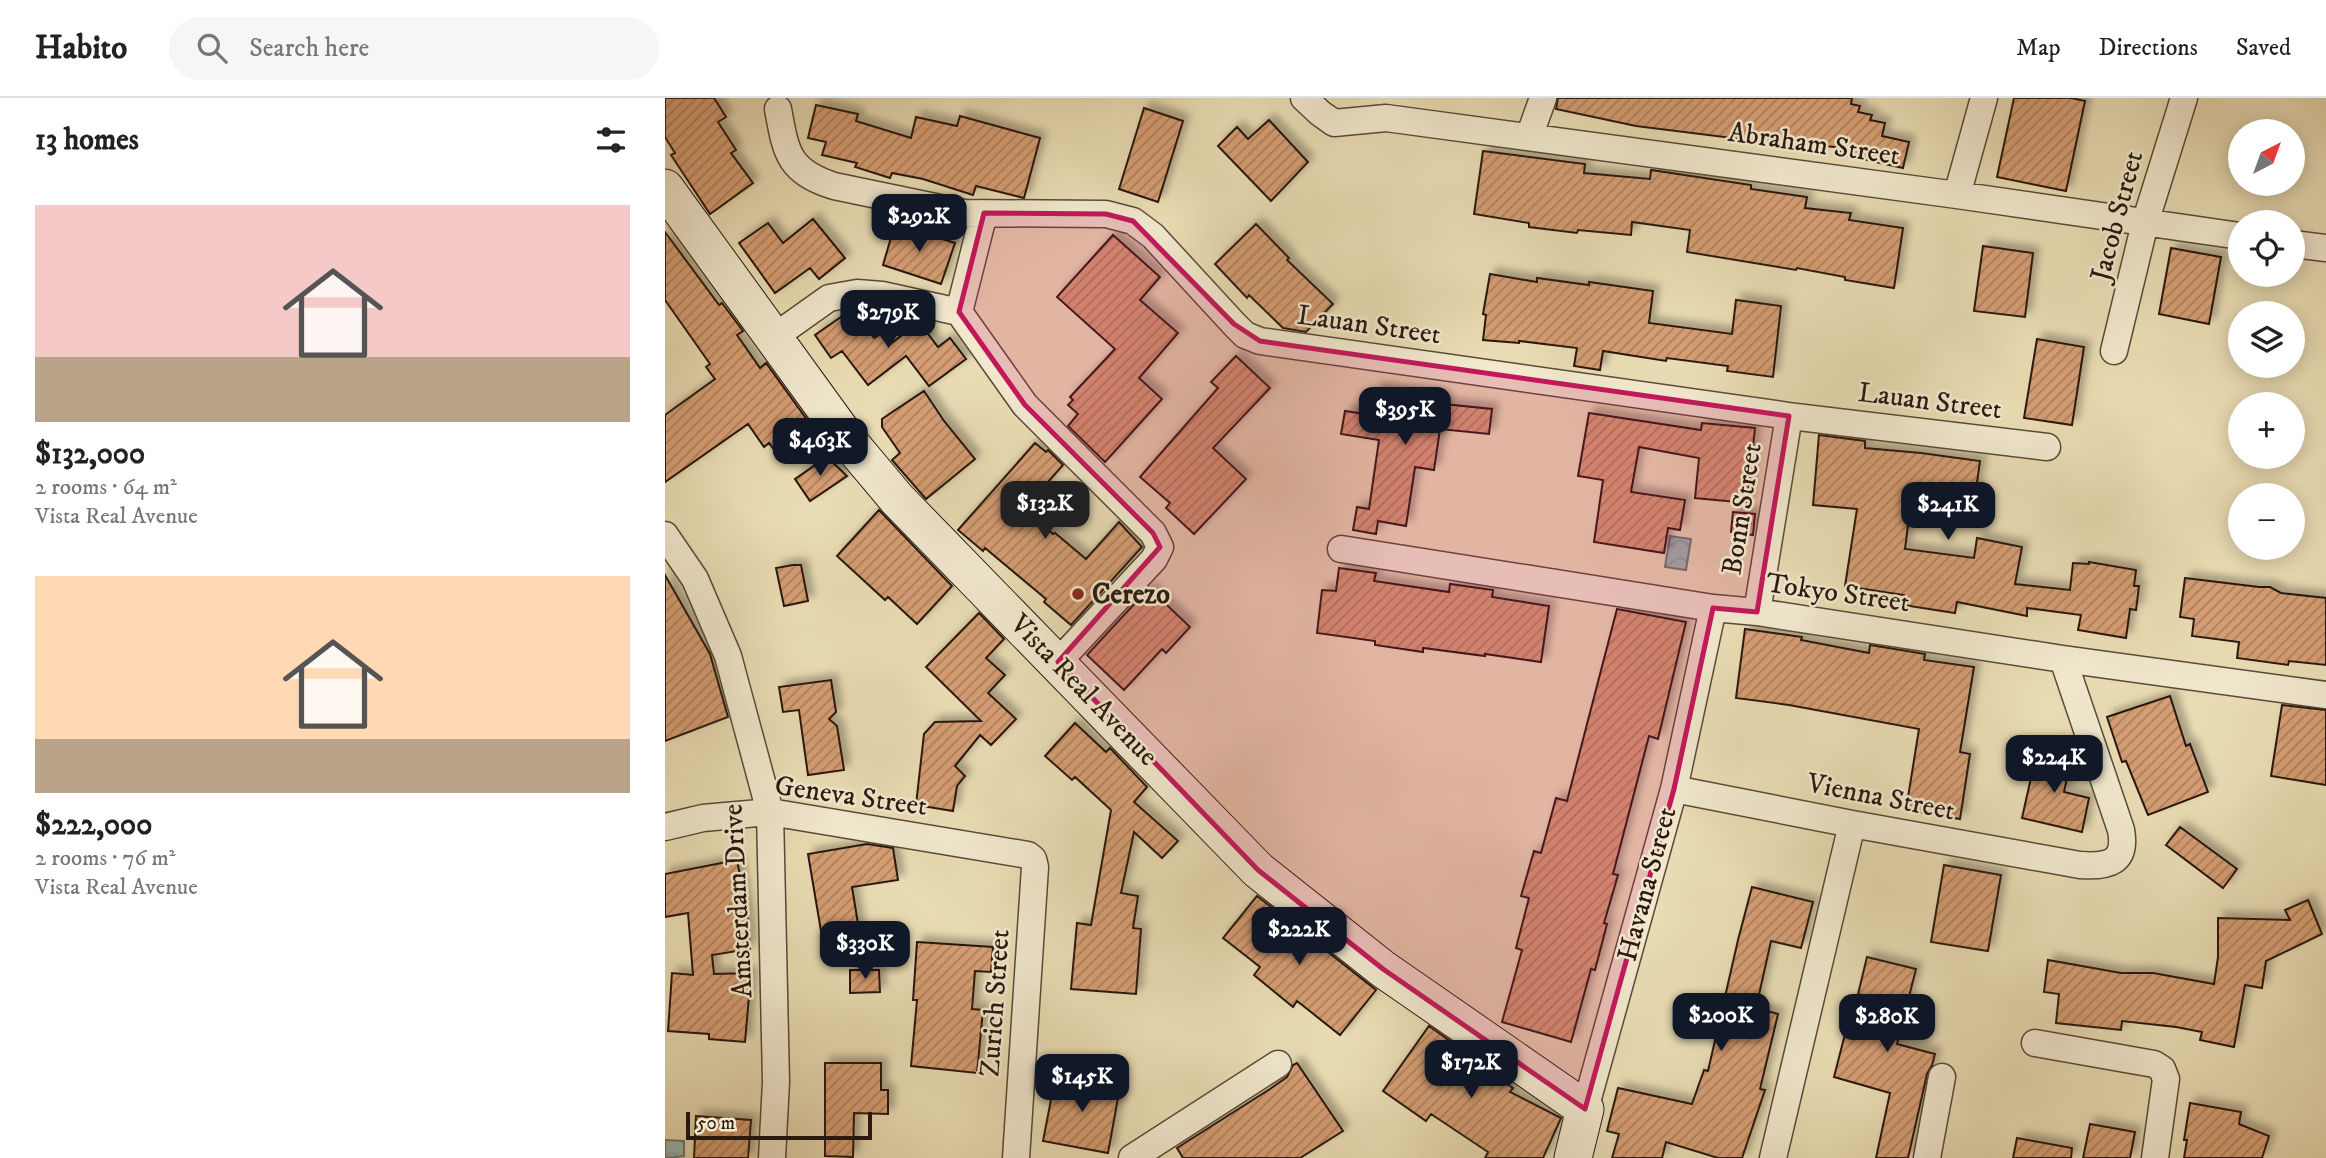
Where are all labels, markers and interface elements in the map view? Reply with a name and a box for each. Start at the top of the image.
search box [169,17,659,80]
text: Habito [35,28,127,69]
icon: search [193,29,231,67]
text: Search here [249,32,369,65]
text: Map [2016,33,2061,63]
text: Directions [2099,33,2198,63]
text: Saved [2236,33,2291,63]
street label: Abraham Street [1726,115,1902,173]
north arrow [2228,119,2305,196]
map controls [2228,119,2305,560]
icon: filters [592,121,630,159]
text: 13 homes [35,122,139,159]
street label: Jacob Street [2082,147,2151,288]
pin: $292K [870,194,968,254]
text: $292K [888,202,950,231]
button: locate [2228,210,2305,287]
icon: home [270,250,396,376]
pin: $279K [839,290,937,350]
text: $279K [856,298,920,327]
street label: Lauan Street [1295,298,1443,352]
button: layers [2228,301,2305,378]
street label: Lauan Street [1856,375,2004,427]
pin: $395K [1356,388,1454,447]
button: + [2228,392,2305,469]
text: $395K [1375,395,1435,424]
pin: $463K [771,418,869,478]
text: $463K [789,426,851,455]
text: $132,000 [35,436,145,473]
street label: Bonn Street [1714,441,1770,577]
text: 2 rooms · 64 m² [35,473,177,502]
pin: $132K [996,482,1094,541]
pin: $241K [1899,482,1997,542]
button: − [2228,483,2305,560]
text: $132K [1016,489,1074,518]
text: $241K [1917,490,1979,519]
text: Vista Real Avenue [35,502,198,531]
street label: Tokyo Street [1764,566,1912,620]
place label: Cerezo [1092,577,1170,612]
marker: Cerezo [1070,586,1086,602]
street label: Vista Real Avenue [1002,606,1165,773]
icon: home [270,621,396,747]
pin: $224K [2005,736,2103,795]
text: $224K [2022,743,2086,772]
street label: Vienna Street [1803,765,1958,828]
street label: Geneva Street [772,768,930,824]
street label: Amsterdam Drive [715,803,761,999]
street label: Havana Street [1610,803,1684,965]
text: $222,000 [35,807,152,844]
text: 2 rooms · 76 m² [35,844,175,873]
text: Vista Real Avenue [35,873,198,902]
pin: $222K [1250,908,1348,967]
text: $222K [1268,915,1330,944]
pin: $330K [816,922,914,981]
street label: Zurich Street [972,928,1018,1078]
text: $330K [836,929,894,958]
pin: $200K [1672,993,1770,1053]
pin: $280K [1838,995,1936,1054]
text: $200K [1689,1001,1753,1030]
text: $280K [1855,1002,1919,1031]
pin: $172K [1422,1040,1520,1100]
text: $172K [1441,1048,1501,1077]
pin: $145K [1033,1054,1131,1114]
text: $145K [1051,1062,1113,1091]
scale bar [686,1109,871,1141]
text: 50 m [697,1112,735,1135]

